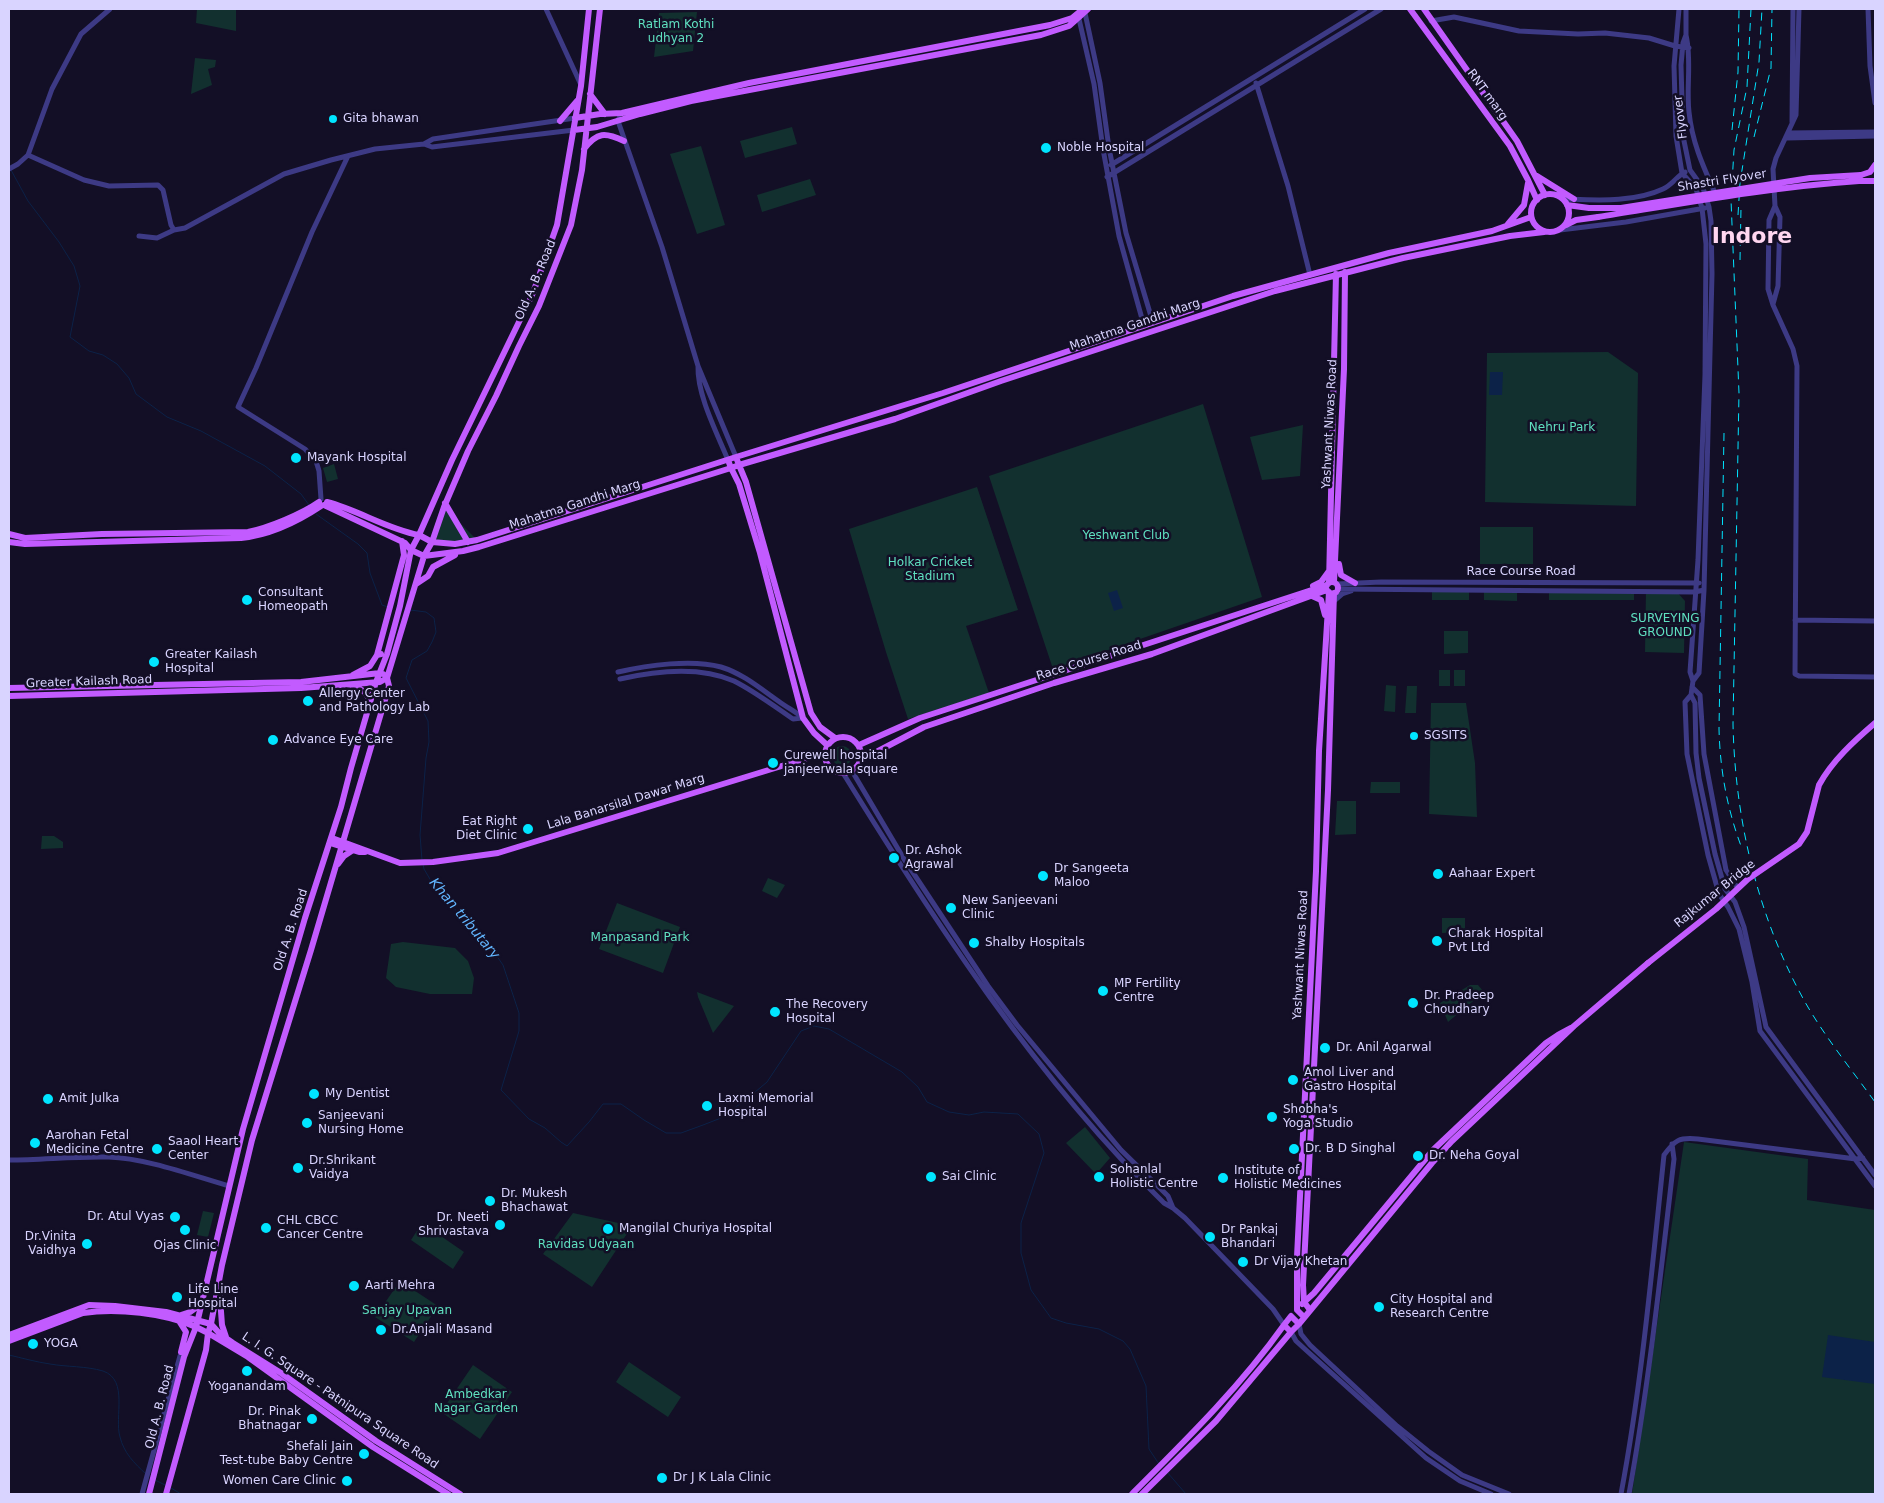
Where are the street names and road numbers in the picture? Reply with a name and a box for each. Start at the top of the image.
street label: RNT marg [1464,67,1510,123]
street label: Flyover [1671,94,1691,140]
street label: Shastri Flyover [1677,167,1767,195]
street label: Old A. B. Road [513,238,559,322]
street label: Mahatma Gandhi Marg [1068,296,1202,354]
street label: Yashwant Niwas Road [1319,359,1341,489]
street label: Mahatma Gandhi Marg [508,477,642,533]
street label: Race Course Road [1466,565,1576,579]
street label: Race Course Road [1035,638,1143,684]
street label: Greater Kailash Road [26,673,152,691]
street label: Lala Banarsilal Dawar Marg [545,771,707,833]
street label: Rajkumar Bridge [1672,857,1758,931]
street label: Old A. B. Road [271,887,311,973]
street label: Yashwant Niwas Road [1290,890,1312,1020]
street label: L. I. G. Square - Patnipura Square Road [239,1330,441,1472]
street label: Old A. B. Road [143,1364,177,1450]

